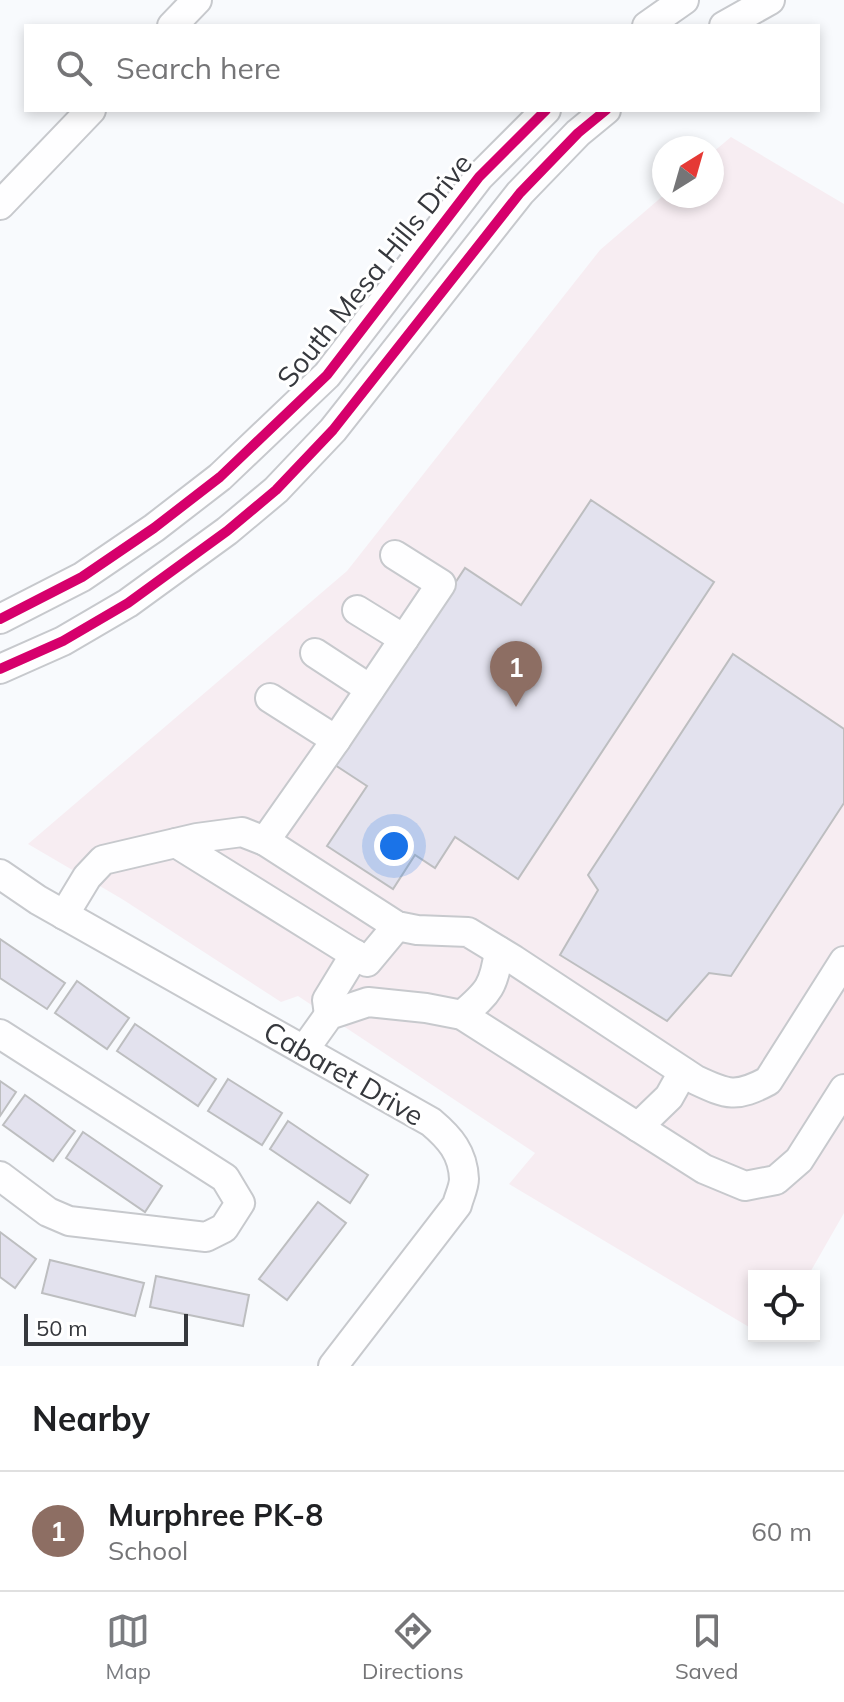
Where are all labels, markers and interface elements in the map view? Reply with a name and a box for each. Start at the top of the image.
search box [24,24,820,112]
icon: search [52,46,96,90]
text: Search here [116,49,281,87]
north arrow [652,136,724,208]
street label: South Mesa Hills Drive [269,146,479,394]
pin: 1 [490,641,542,707]
your location [374,826,414,866]
street label: Cabaret Drive [258,1013,430,1133]
map controls [748,1270,820,1342]
button: locate [748,1270,820,1342]
scale bar [24,1310,188,1346]
text: 50 m [36,1314,87,1342]
text: Nearby [32,1397,150,1440]
text: Murphree PK-8 [108,1496,323,1534]
text: 1 [50,1515,66,1548]
text: 60 m [751,1515,812,1548]
text: School [108,1534,188,1567]
tab: Map [106,1609,151,1685]
tab: Directions [362,1609,464,1685]
tab: Saved [675,1609,738,1685]

